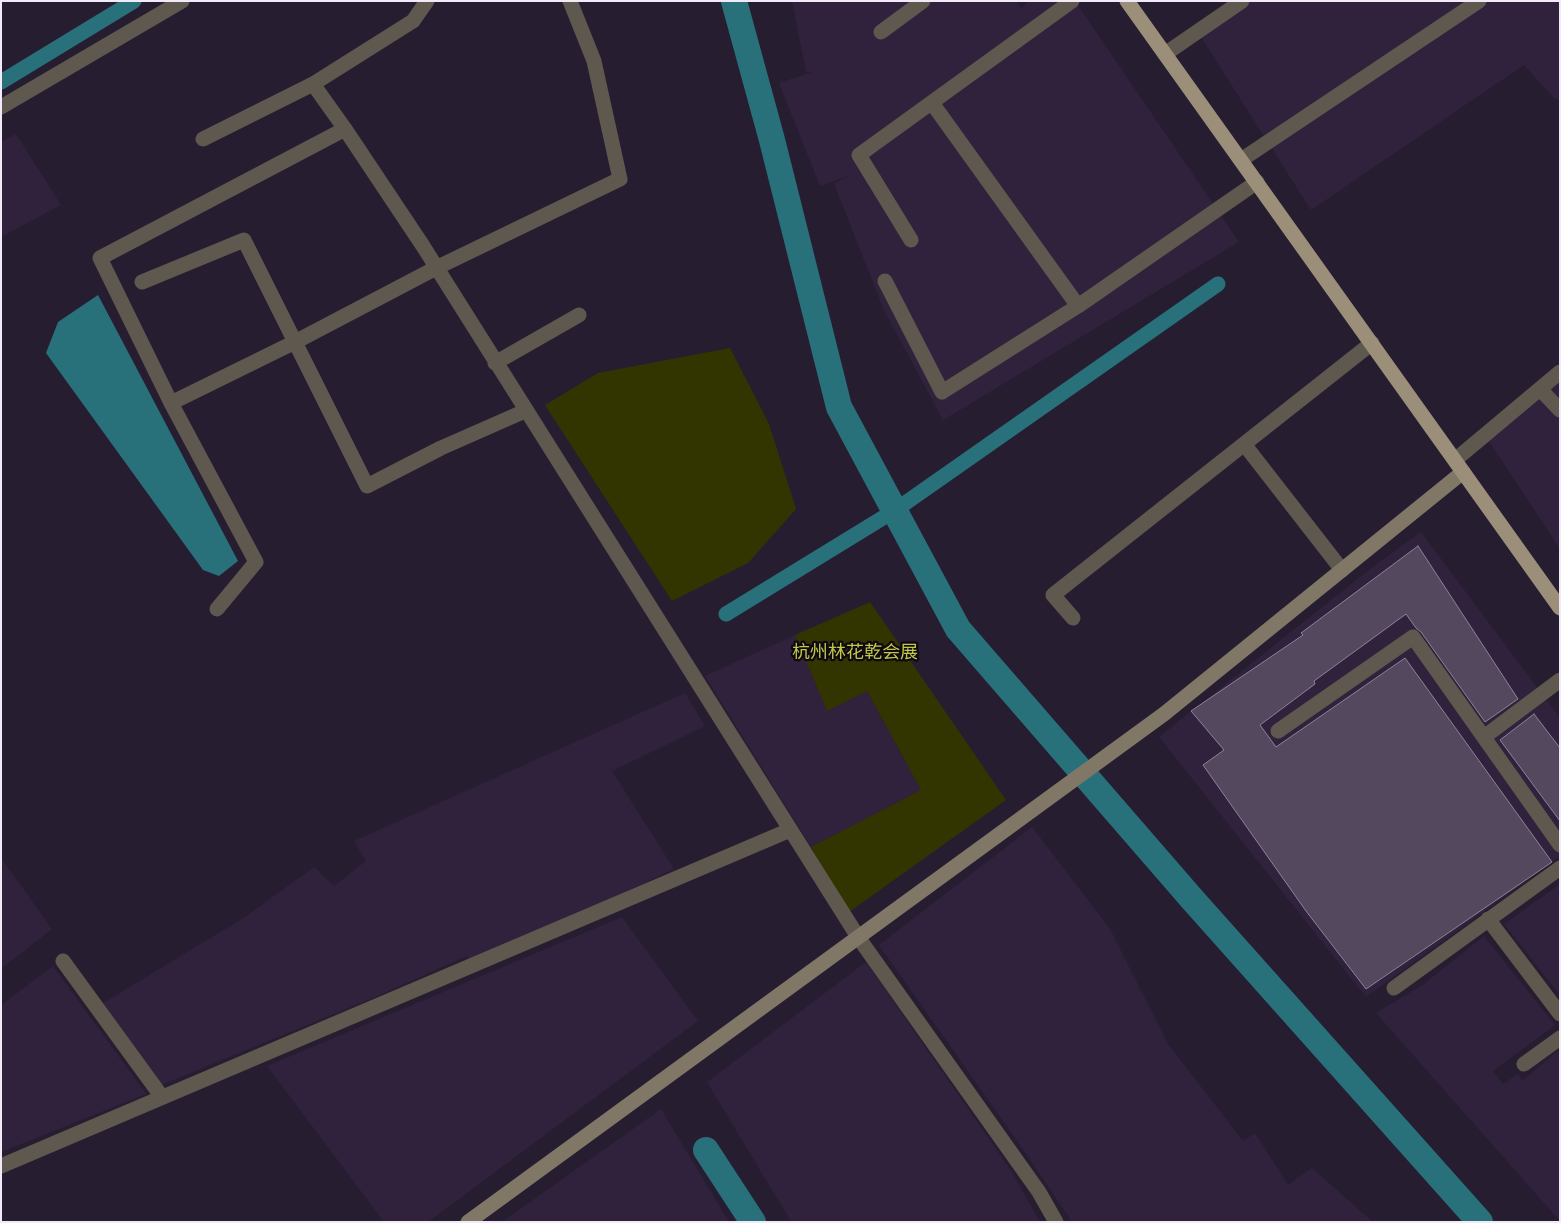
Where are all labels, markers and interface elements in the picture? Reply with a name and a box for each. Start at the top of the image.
park label: 杭州林花乾会展 [792,642,918,664]

